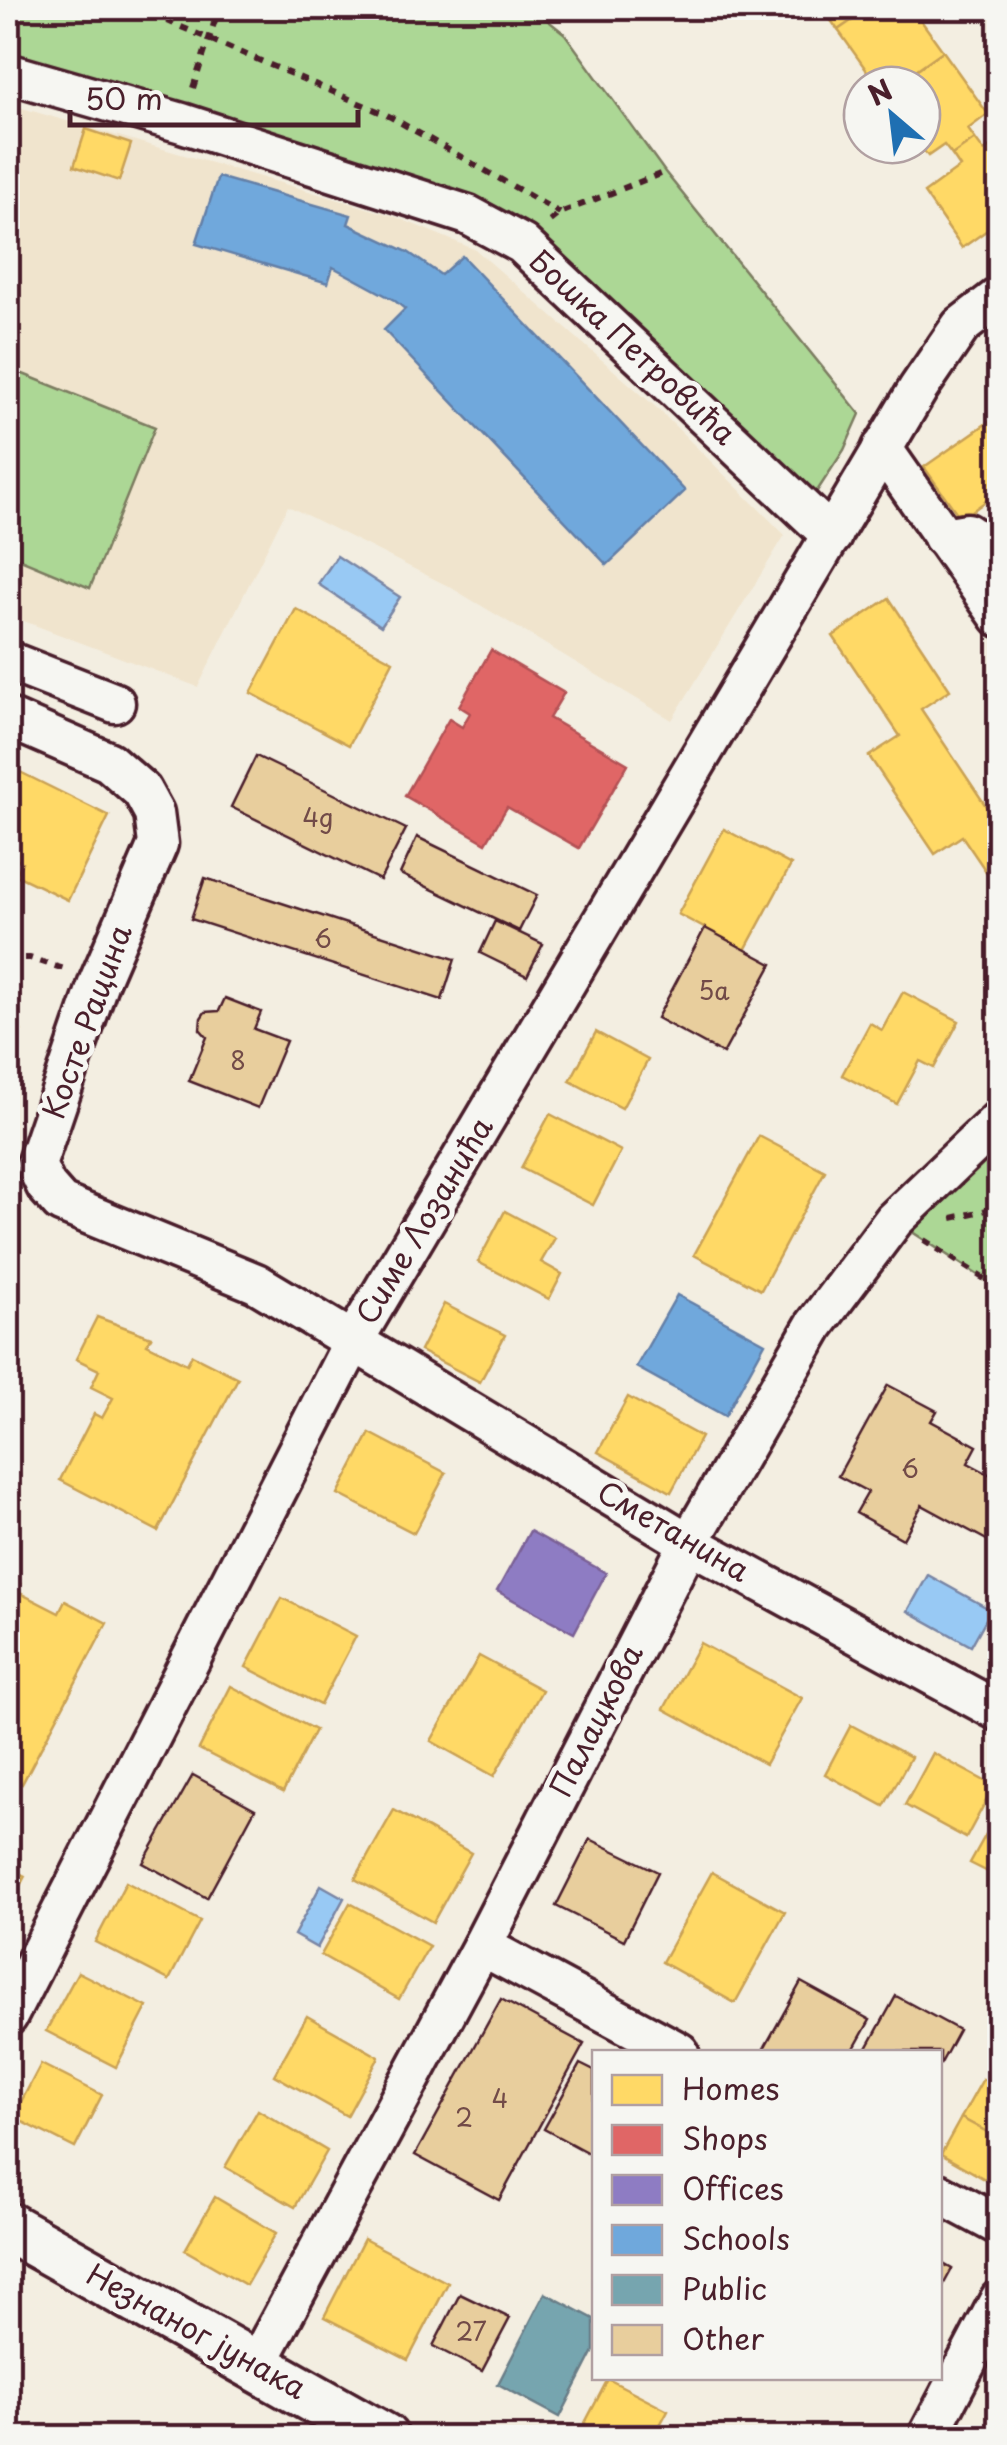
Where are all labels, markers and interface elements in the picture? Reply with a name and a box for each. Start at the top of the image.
scale bar [70,65,358,127]
north arrow [842,65,942,165]
text: N [860,67,899,116]
text: 50 m [85,75,163,120]
street label: Бошка Петровића [520,238,747,454]
house number: 4g [303,798,333,836]
street label: Косте Рацина [30,918,142,1124]
house number: 6 [314,919,332,957]
house number: 5a [698,971,730,1009]
house number: 8 [230,1041,246,1079]
street label: Симе Лозанића [343,1107,503,1332]
house number: 6 [901,1449,919,1487]
street label: Сметанина [590,1468,759,1592]
street label: Палацкова [537,1635,653,1804]
legend [592,2050,942,2380]
text: Homes [682,2065,779,2110]
house number: 4 [492,2079,508,2117]
house number: 2 [455,2098,473,2136]
text: Shops [682,2115,768,2160]
text: Offices [682,2165,784,2210]
text: Schools [682,2215,790,2260]
street label: Незнаног јунака [79,2251,315,2409]
text: Public [682,2265,767,2310]
house number: 27 [455,2312,487,2350]
text: Other [682,2315,764,2360]

